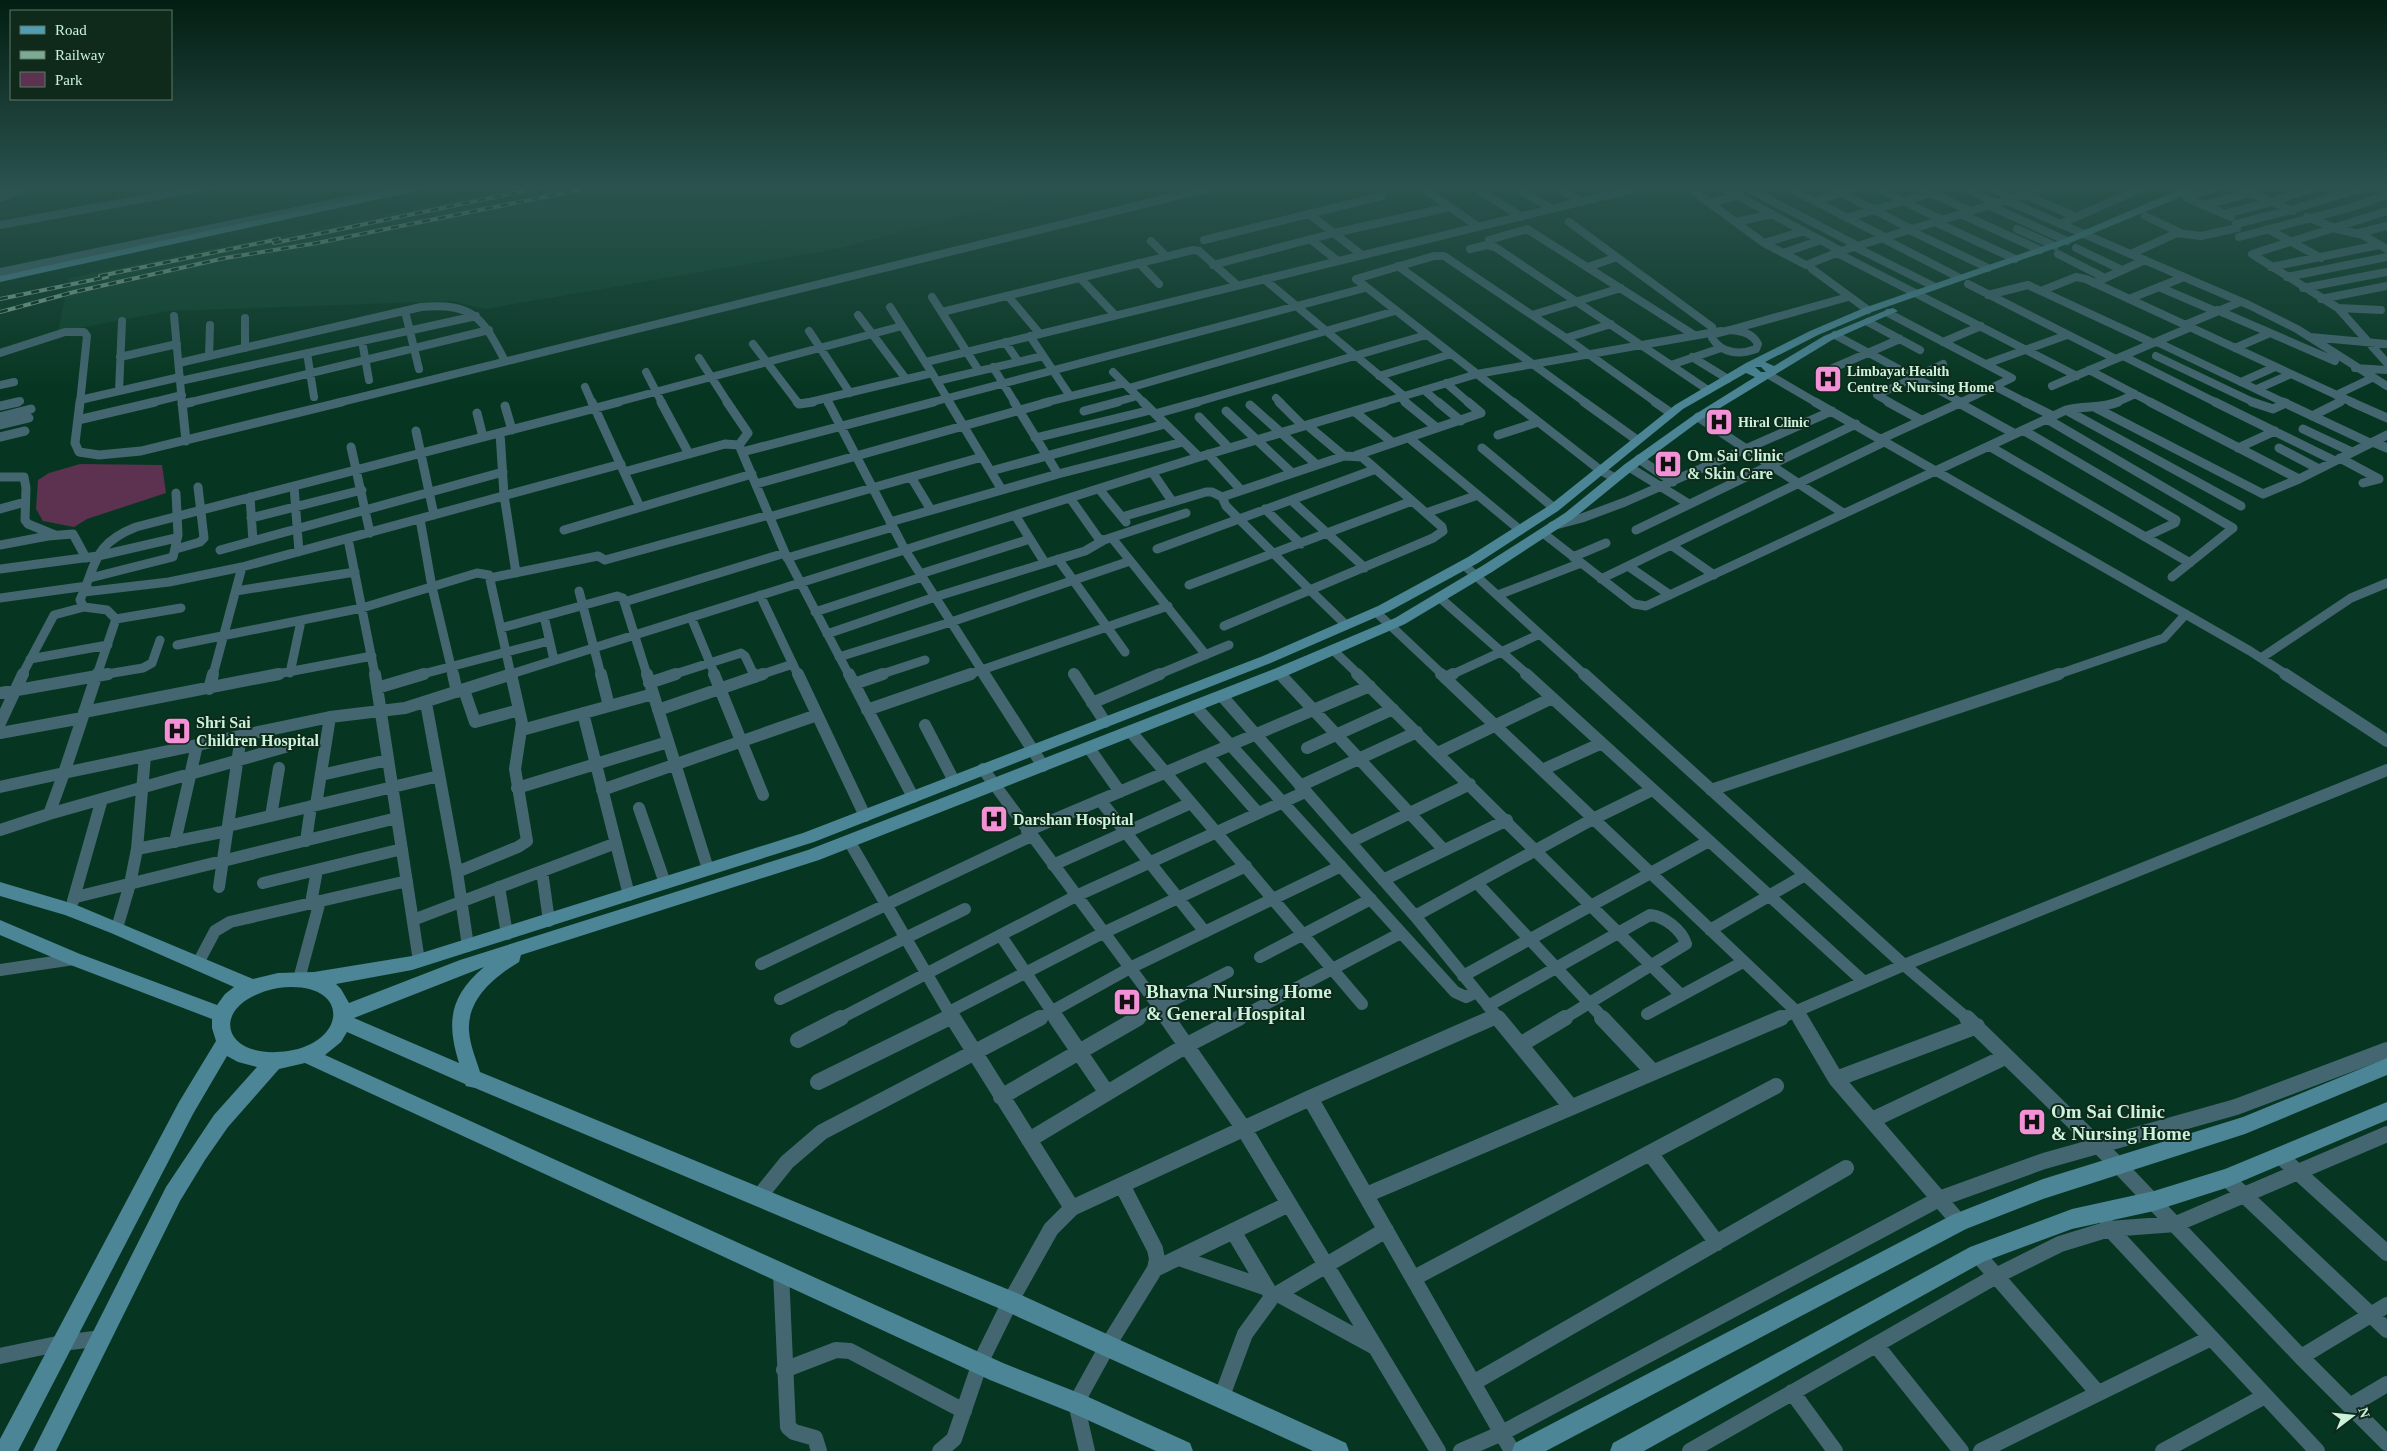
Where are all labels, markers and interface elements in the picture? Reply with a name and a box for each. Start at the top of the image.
legend [10,10,172,100]
text: Road [55,22,87,38]
text: Railway [55,47,105,63]
text: Park [55,72,83,88]
hospital icon: Limbayat Health Centre & Nursing Home [1813,364,1843,394]
place label: Limbayat Health Centre & Nursing Home [1847,364,1994,395]
hospital icon: Hiral Clinic [1704,407,1734,437]
place label: Hiral Clinic [1738,415,1809,430]
place label: Om Sai Clinic & Skin Care [1687,447,1783,482]
hospital icon: Om Sai Clinic & Skin Care [1653,449,1683,479]
place label: Shri Sai Children Hospital [196,714,319,750]
hospital icon: Shri Sai Children Hospital [162,716,192,746]
hospital icon: Darshan Hospital [979,804,1009,834]
place label: Darshan Hospital [1013,811,1134,829]
place label: Bhavna Nursing Home & General Hospital [1146,981,1332,1024]
hospital icon: Bhavna Nursing Home & General Hospital [1112,987,1142,1017]
place label: Om Sai Clinic & Nursing Home [2051,1101,2190,1144]
hospital icon: Om Sai Clinic & Nursing Home [2017,1107,2047,1137]
north arrow [2327,1391,2377,1441]
text: N [2355,1406,2373,1419]

